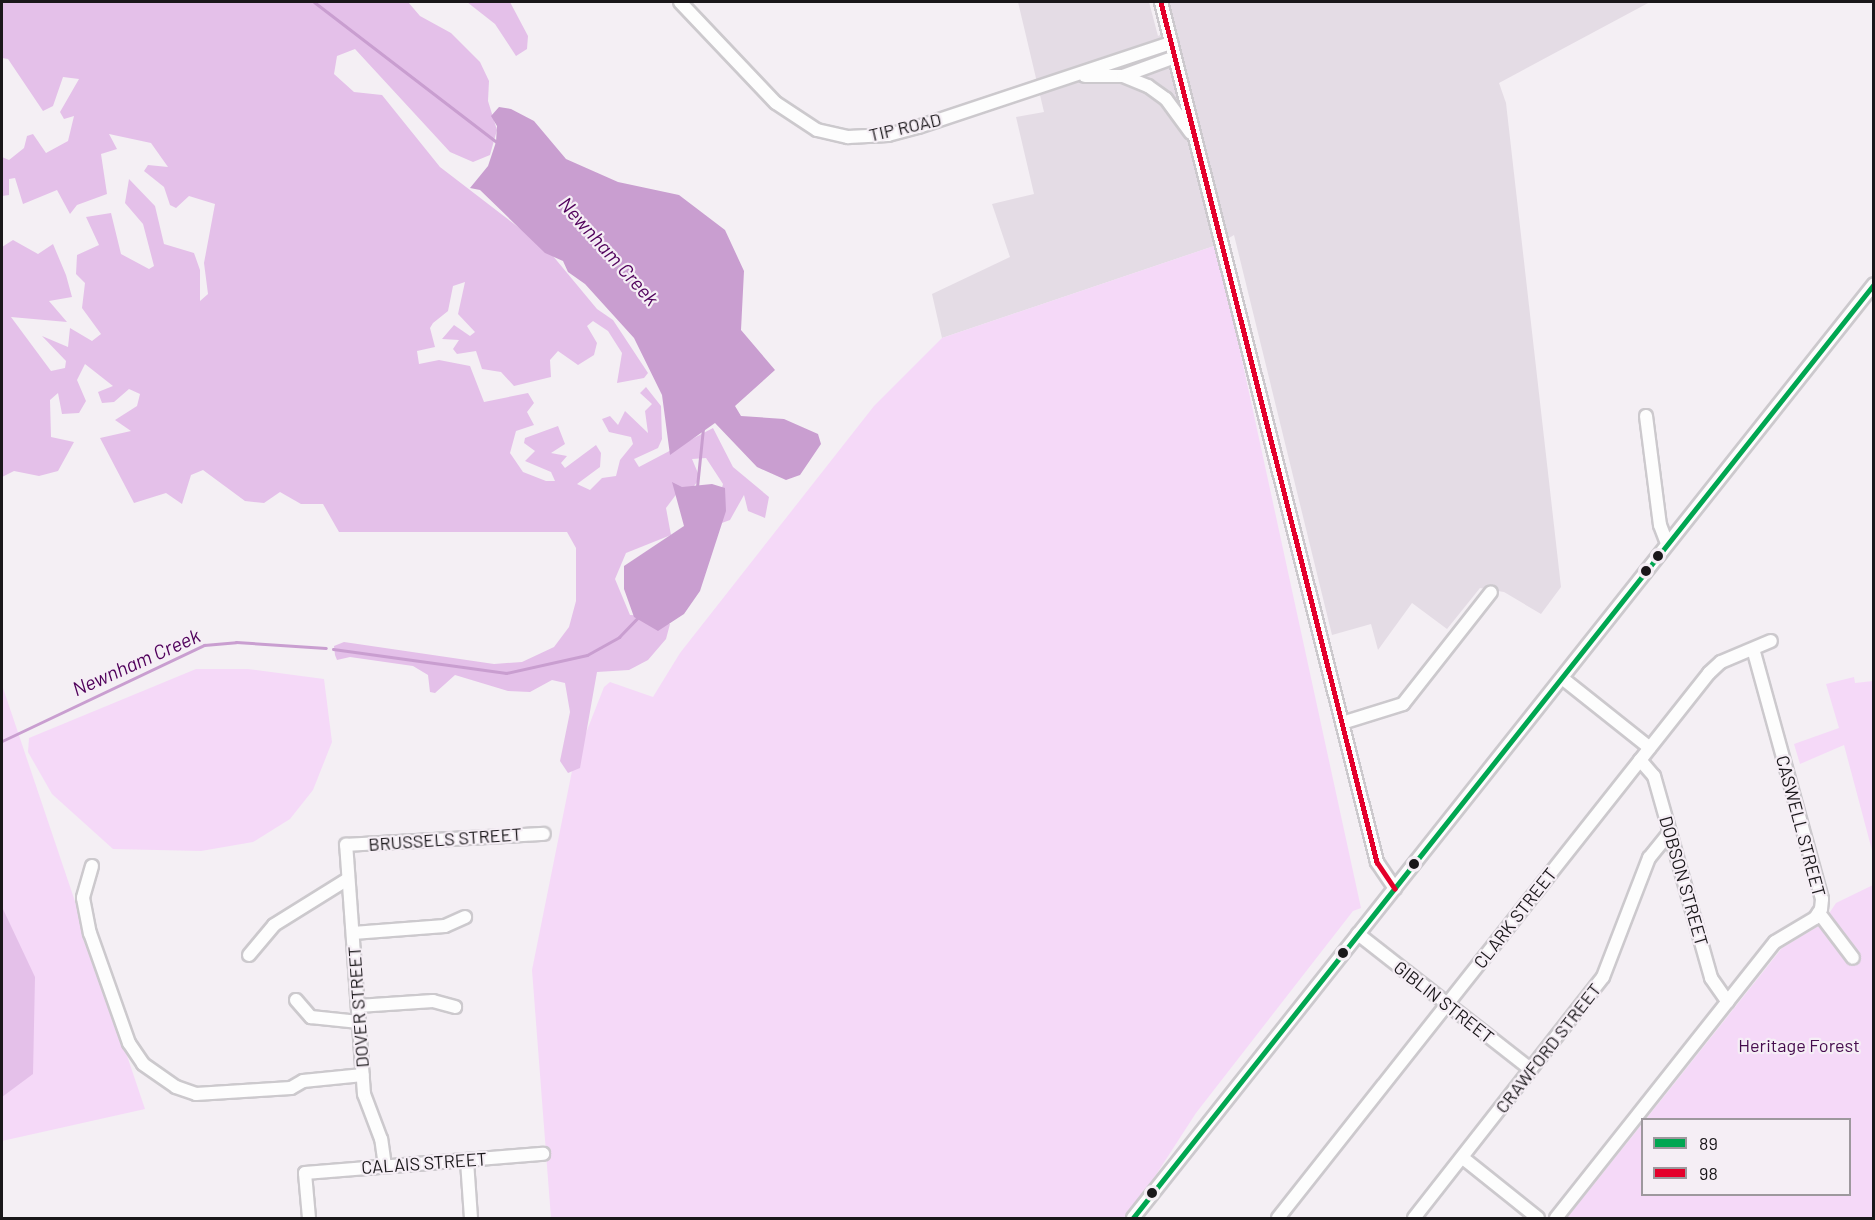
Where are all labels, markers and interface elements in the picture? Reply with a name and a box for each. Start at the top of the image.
street label: TIP ROAD [867,108,943,146]
water label: Newnham Creek [554,192,664,310]
unlabelled marker [1652,550,1664,562]
unlabelled marker [1640,565,1652,577]
water label: Newnham Creek [68,623,204,701]
street label: CASWELL STREET [1772,753,1830,899]
street label: DOBSON STREET [1655,813,1713,949]
street label: BRUSSELS STREET [368,823,522,855]
unlabelled marker [1408,858,1420,870]
street label: CLARK STREET [1469,863,1561,973]
street label: DOVER STREET [343,946,373,1068]
unlabelled marker [1337,947,1349,959]
street label: GIBLIN STREET [1390,956,1498,1048]
street label: CRAWFORD STREET [1491,979,1605,1117]
park label: Heritage Forest [1738,1034,1860,1056]
legend [1641,1118,1851,1196]
text: 89 [1699,1132,1718,1154]
street label: CALAIS STREET [360,1148,488,1178]
text: 98 [1699,1162,1718,1184]
unlabelled marker [1146,1187,1158,1199]

